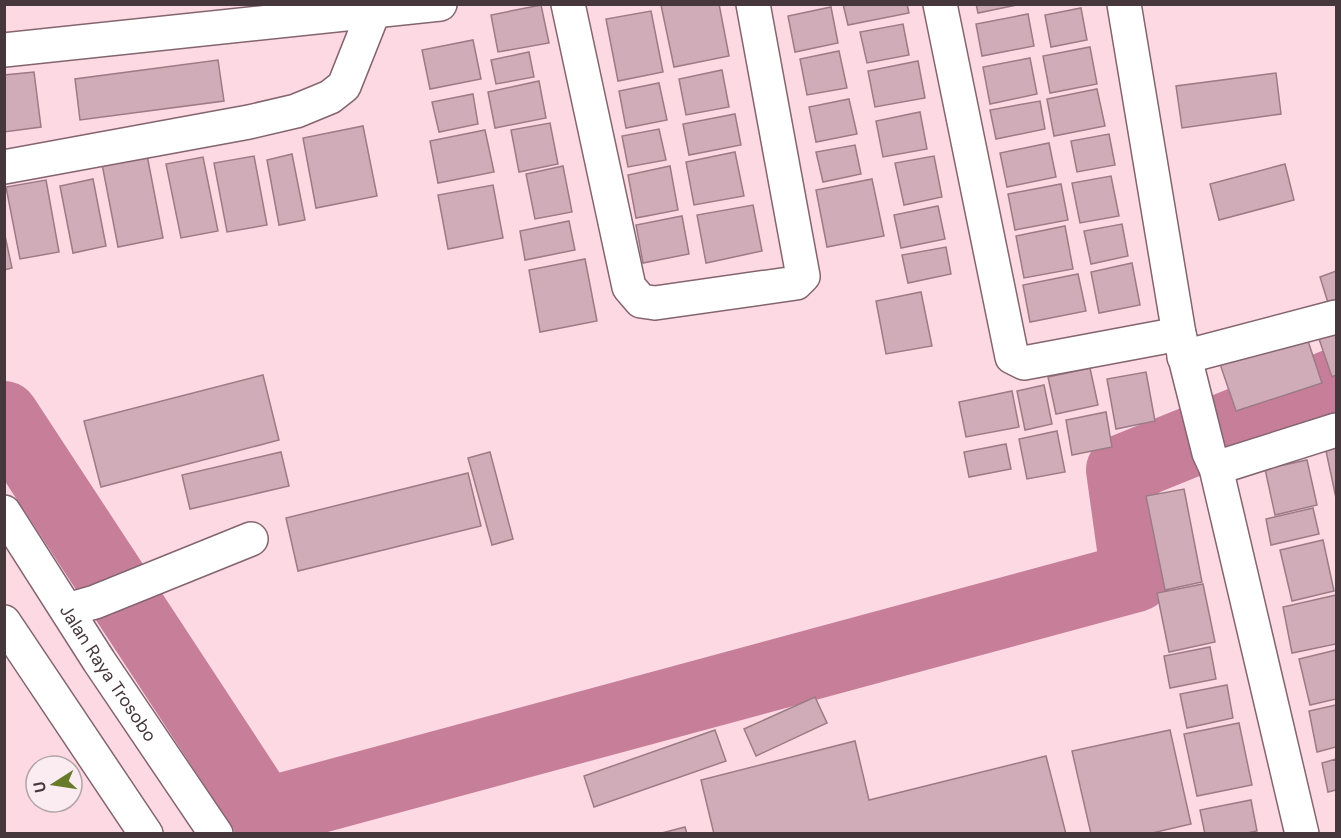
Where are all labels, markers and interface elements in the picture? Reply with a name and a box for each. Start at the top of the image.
street label: Jalan Raya Trosobo [54,600,162,746]
north arrow [24,754,84,814]
text: U [28,779,51,795]

